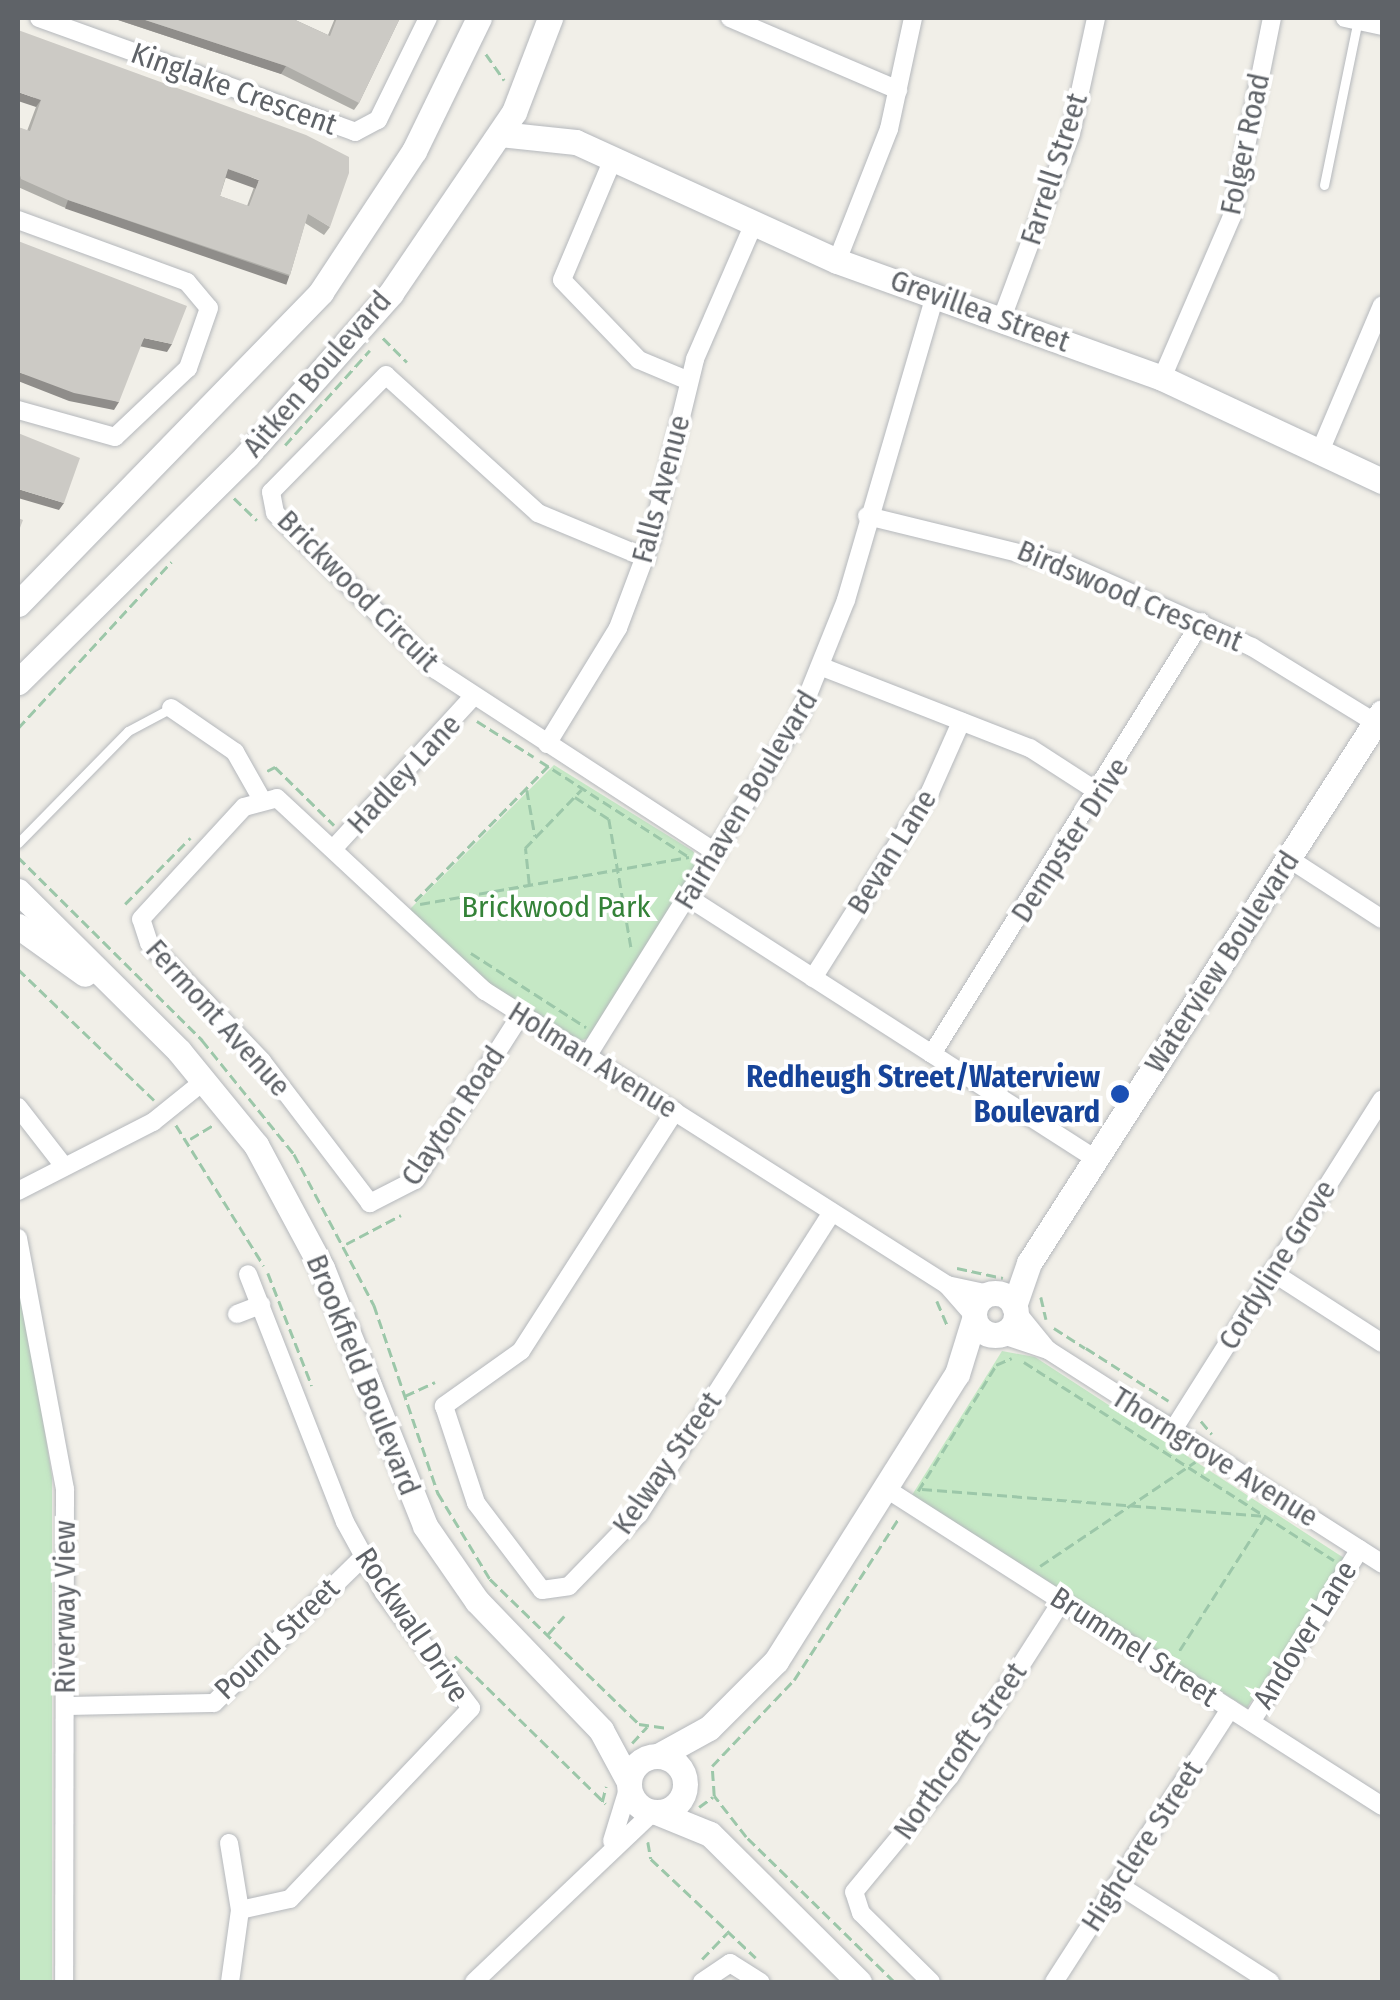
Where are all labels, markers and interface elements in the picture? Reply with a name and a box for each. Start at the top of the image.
street label: Kinglake Crescent [126,35,342,143]
street label: Folger Road [1212,70,1278,218]
street label: Farrell Street [1013,88,1095,250]
street label: Grevillea Street [885,262,1075,360]
street label: Aitken Boulevard [235,284,399,464]
street label: Falls Avenue [624,411,698,567]
street label: Brickwood Circuit [270,503,446,679]
street label: Birdswood Crescent [1012,532,1248,660]
street label: Fairhaven Boulevard [667,684,825,916]
street label: Hadley Lane [340,707,468,841]
street label: Dempster Drive [1003,751,1137,929]
street label: Bevan Lane [840,783,944,921]
street label: Waterview Boulevard [1137,844,1307,1080]
park label: Brickwood Park [462,889,650,925]
street label: Fermont Avenue [138,932,298,1104]
street label: Holman Avenue [502,994,684,1126]
street label: Clayton Road [393,1039,513,1193]
place label: Redheugh Street/Waterview Boulevard [746,1059,1100,1130]
marker: Redheugh Street/Waterview Boulevard [1109,1083,1131,1105]
street label: Cordyline Grove [1211,1174,1343,1356]
street label: Brookfield Boulevard [298,1249,428,1501]
street label: Thorngrove Avenue [1105,1379,1325,1535]
street label: Kelway Street [605,1385,729,1541]
street label: Riverway View [47,1520,83,1694]
street label: Rockwall Drive [347,1541,477,1709]
street label: Andover Lane [1245,1555,1365,1715]
street label: Pound Street [207,1571,347,1707]
street label: Brummel Street [1044,1580,1224,1714]
street label: Northcroft Street [886,1655,1034,1847]
street label: Highclere Street [1073,1754,1211,1938]

